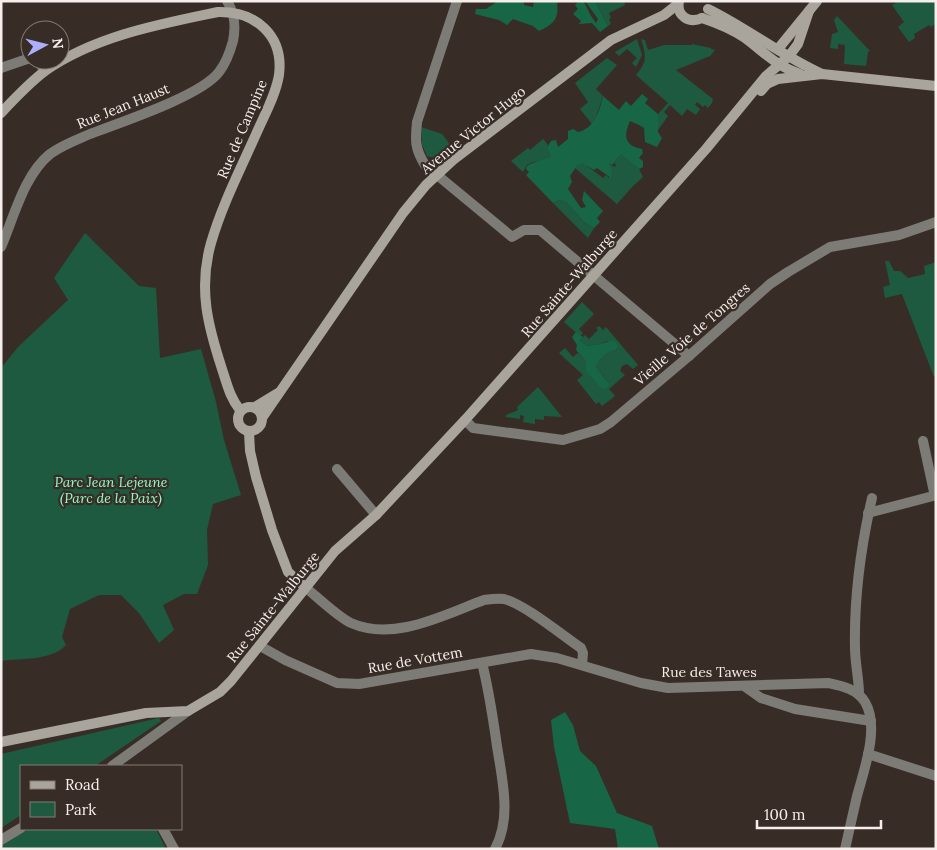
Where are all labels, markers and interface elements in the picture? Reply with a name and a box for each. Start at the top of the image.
north arrow [20,20,70,70]
text: N [48,37,68,50]
street label: Rue de Campine [213,76,271,181]
street label: Rue Jean Haust [74,79,173,133]
street label: Avenue Victor Hugo [416,82,529,178]
street label: Rue Sainte-Walburge [517,225,621,341]
street label: Vieille Voie de Tongres [630,279,754,390]
park label: Parc Jean Lejeune (Parc de la Paix) [55,473,168,507]
street label: Rue Sainte-Walburge [223,548,324,666]
street label: Rue de Vottem [366,643,464,677]
street label: Rue des Tawes [661,663,757,681]
legend [20,765,182,830]
text: Road [65,775,100,794]
scale bar [757,798,881,830]
text: Park [65,800,96,819]
text: 100 m [764,805,805,824]

